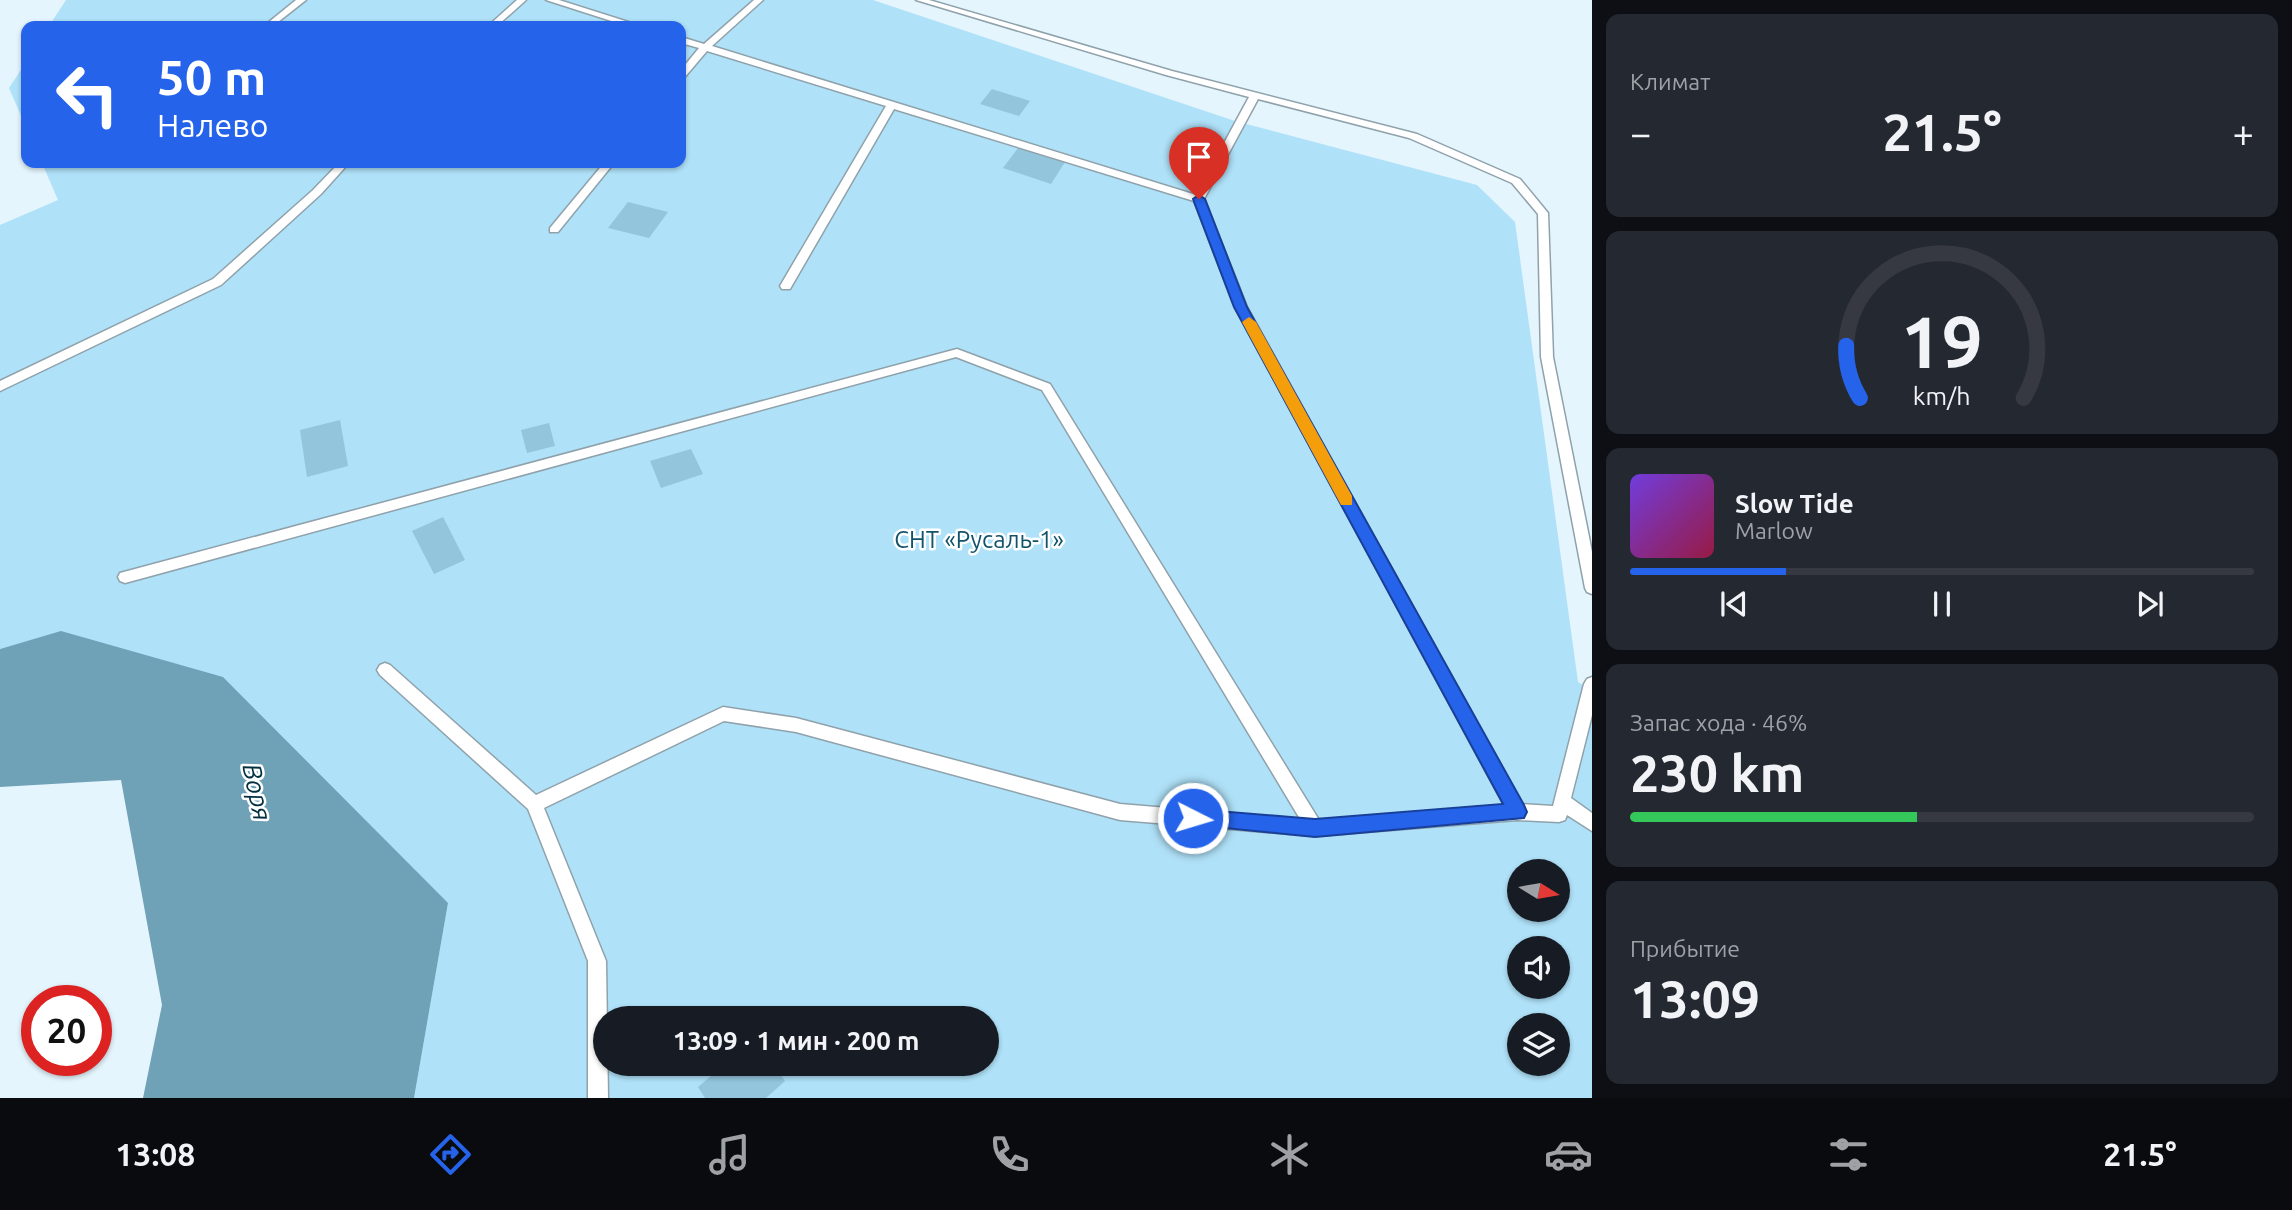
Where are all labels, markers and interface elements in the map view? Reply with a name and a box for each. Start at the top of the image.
icon: left [42,49,133,140]
text: 50 m [157,49,266,104]
text: Климат [1630,69,1710,94]
text: 21.5° [1882,103,2002,161]
text: Налево [157,107,269,143]
text: − [1630,112,1651,154]
text: + [2233,112,2254,154]
pin [1169,127,1229,199]
icon: arrive [1180,138,1218,176]
text: 19 [1901,301,1983,383]
text: km/h [1913,382,1971,410]
text: Slow Tide [1735,489,1854,518]
text: Marlow [1735,518,1813,543]
park label: СНТ «Русаль-1» [894,526,1064,553]
icon: previous [1715,585,1753,623]
icon: pause [1923,585,1961,623]
icon: next [2131,585,2169,623]
text: Запас хода · 46% [1630,710,1807,735]
text: 230 km [1630,744,1804,802]
water label: Воря [237,761,278,823]
position arrow [1156,781,1230,855]
north arrow [1507,859,1570,922]
map controls [1507,859,1570,1076]
button: sound [1507,936,1570,999]
text: Прибытие [1630,936,1740,961]
text: 13:09 [1630,970,1760,1028]
speed limit sign: 20 [21,985,112,1076]
button: layers [1507,1013,1570,1076]
text: 13:09 · 1 мин · 200 m [673,1026,919,1055]
icon: directions [426,1130,475,1179]
icon: music [705,1130,754,1179]
icon: phone [985,1130,1034,1179]
icon: climate [1265,1130,1314,1179]
icon: car [1544,1130,1593,1179]
icon: filters [1824,1130,1873,1179]
text: 13:08 [115,1136,195,1172]
text: 21.5° [2103,1136,2177,1172]

